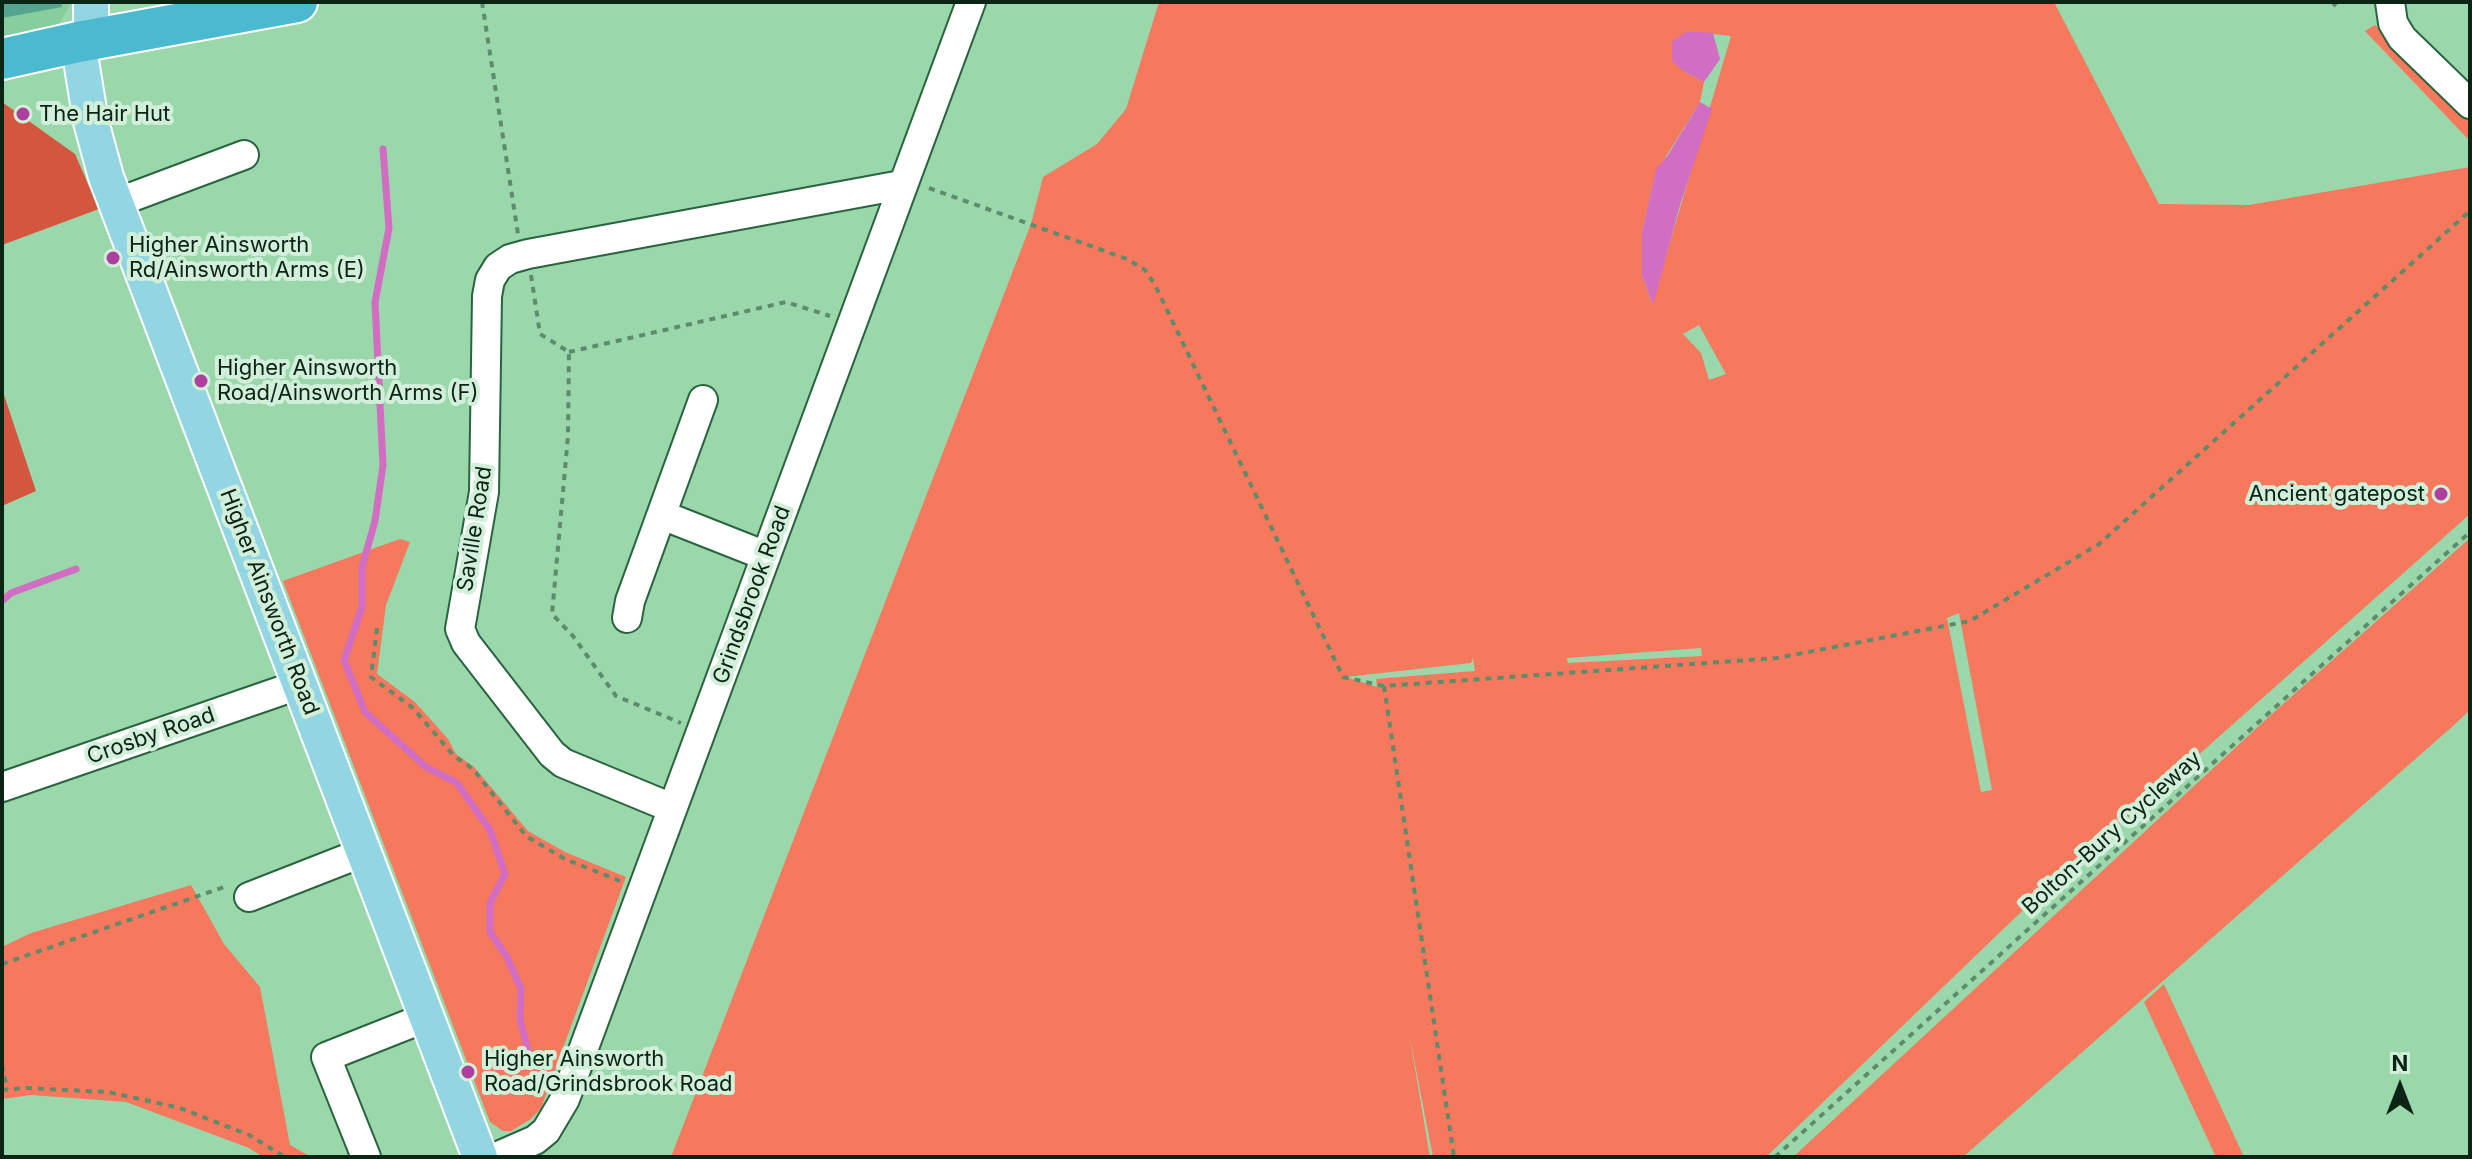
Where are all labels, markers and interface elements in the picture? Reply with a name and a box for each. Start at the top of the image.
place label: The Hair Hut [39,101,170,127]
marker: The Hair Hut [14,105,32,123]
place label: Higher Ainsworth Rd/Ainsworth Arms (E) [129,232,365,284]
marker: Higher Ainsworth Rd/Ainsworth Arms (E) [104,249,122,267]
place label: Higher Ainsworth Road/Ainsworth Arms (F) [217,355,478,406]
marker: Higher Ainsworth Road/Ainsworth Arms (F) [192,372,210,390]
street label: Saville Road [452,464,498,594]
place label: Ancient gatepost [2249,481,2425,507]
street label: Higher Ainsworth Road [214,485,324,719]
marker: Ancient gatepost [2432,485,2450,503]
street label: Grindsbrook Road [708,502,796,688]
street label: Crosby Road [84,702,218,770]
street label: Bolton-Bury Cycleway [2017,746,2207,920]
place label: Higher Ainsworth Road/Grindsbrook Road [484,1046,733,1098]
north arrow [2360,1047,2440,1127]
text: N [2392,1050,2408,1076]
marker: Higher Ainsworth Road/Grindsbrook Road [459,1063,477,1081]

